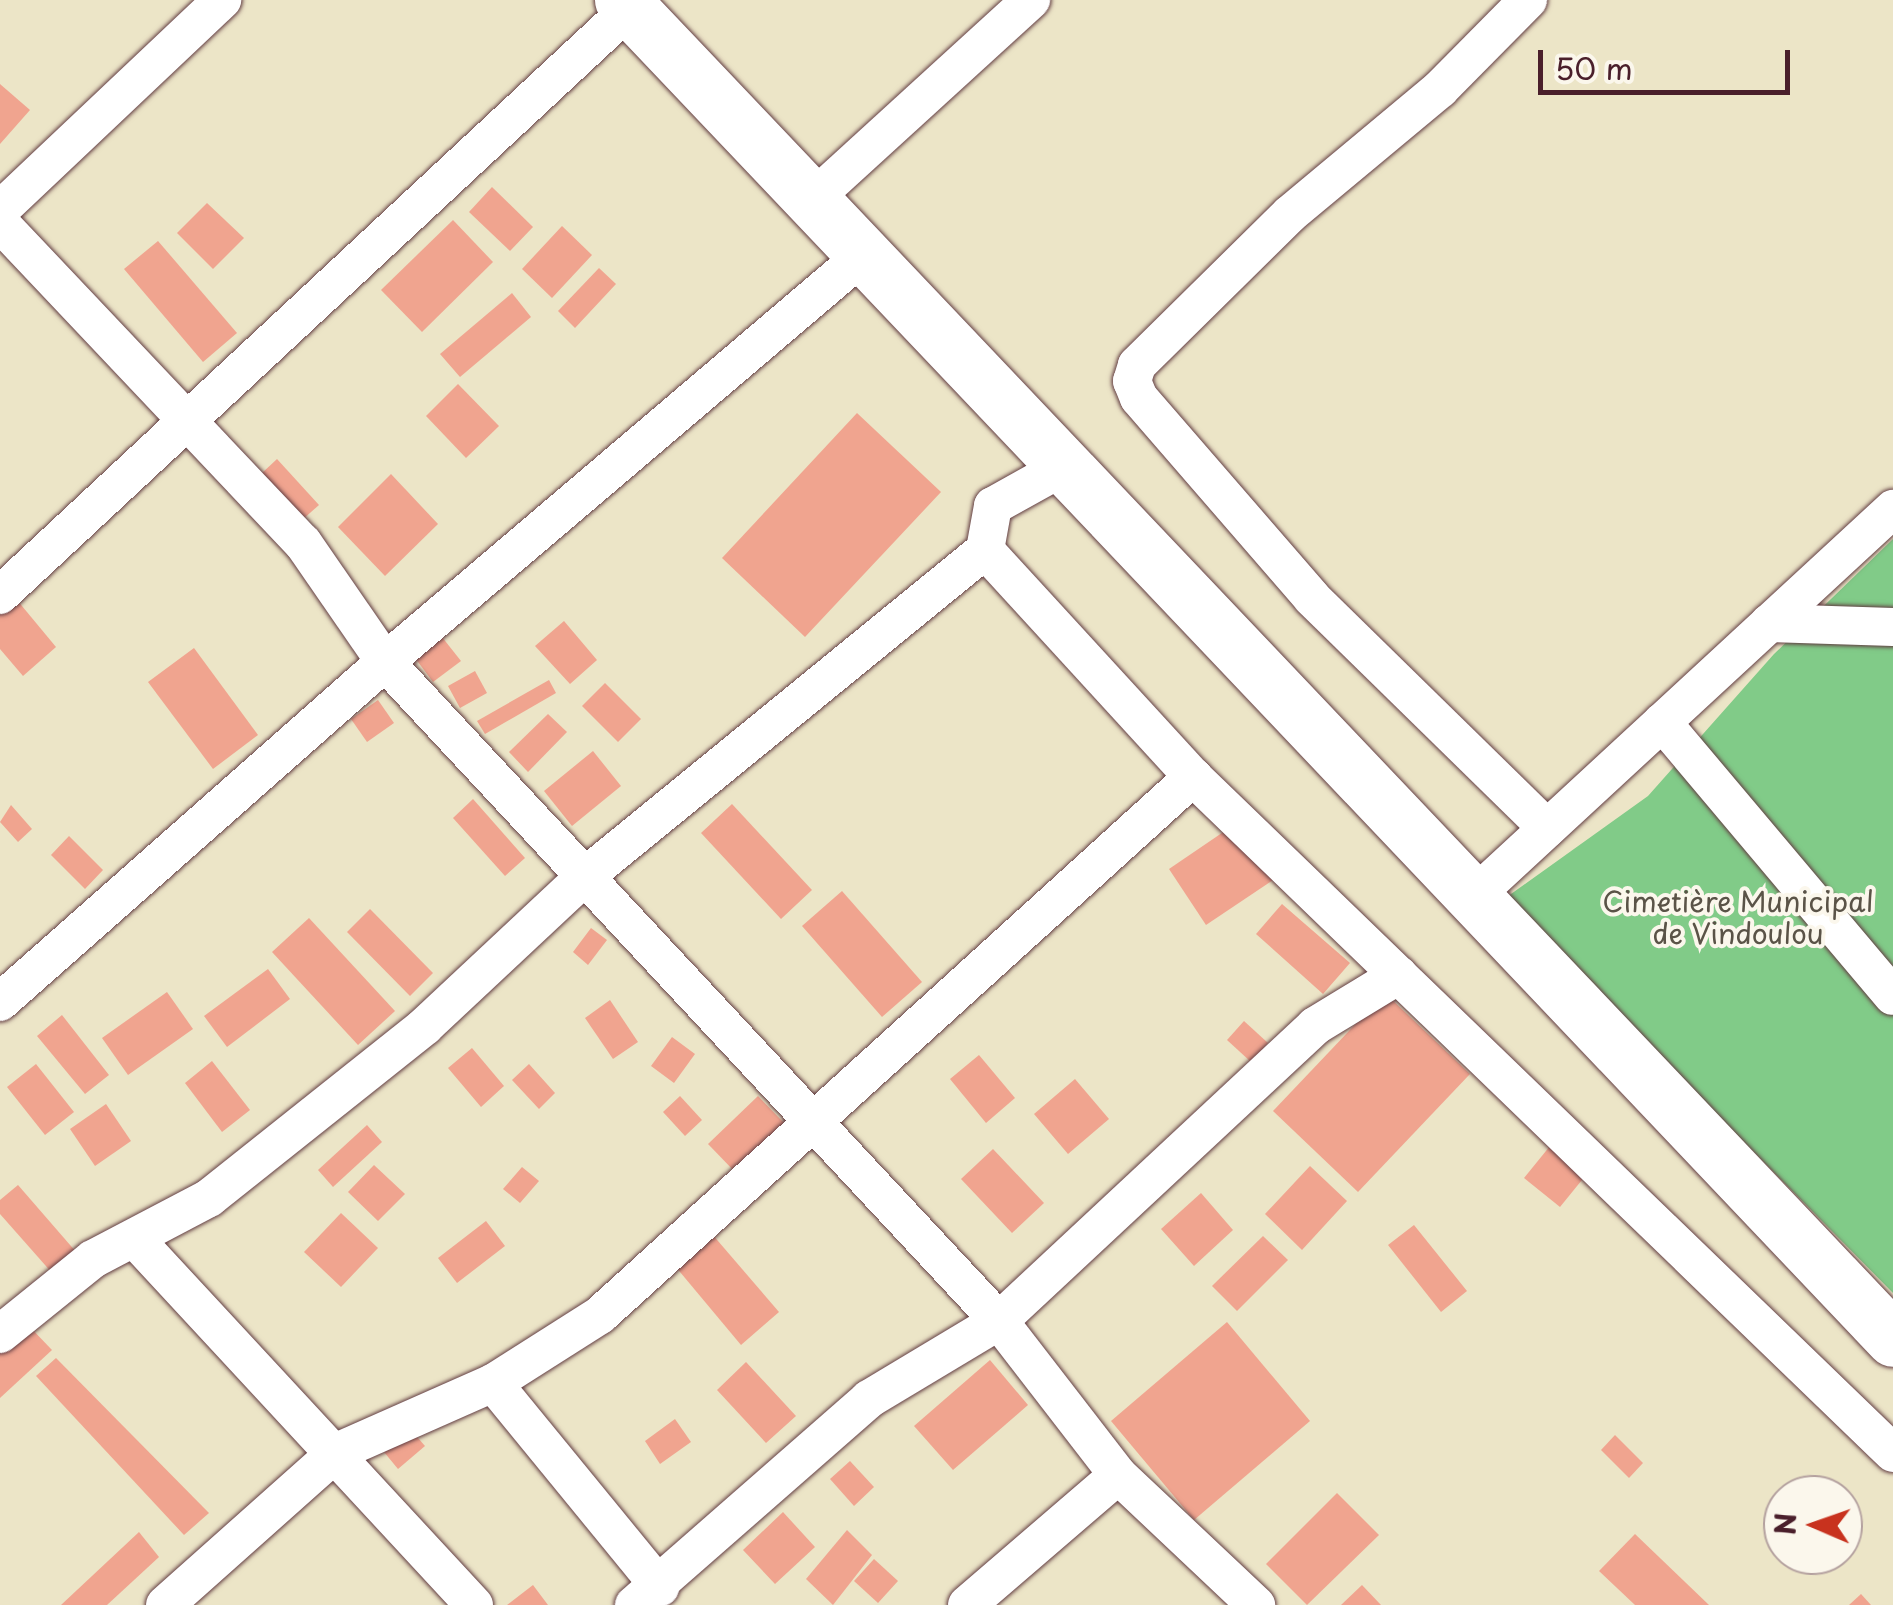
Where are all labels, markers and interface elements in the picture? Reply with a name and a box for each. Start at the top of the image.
scale bar [1543,30,1796,92]
text: 50 m [1555,45,1633,90]
park label: Cimetière Municipal de Vindoulou [1601,884,1875,950]
north arrow [1763,1475,1863,1575]
text: N [1763,1512,1806,1536]

